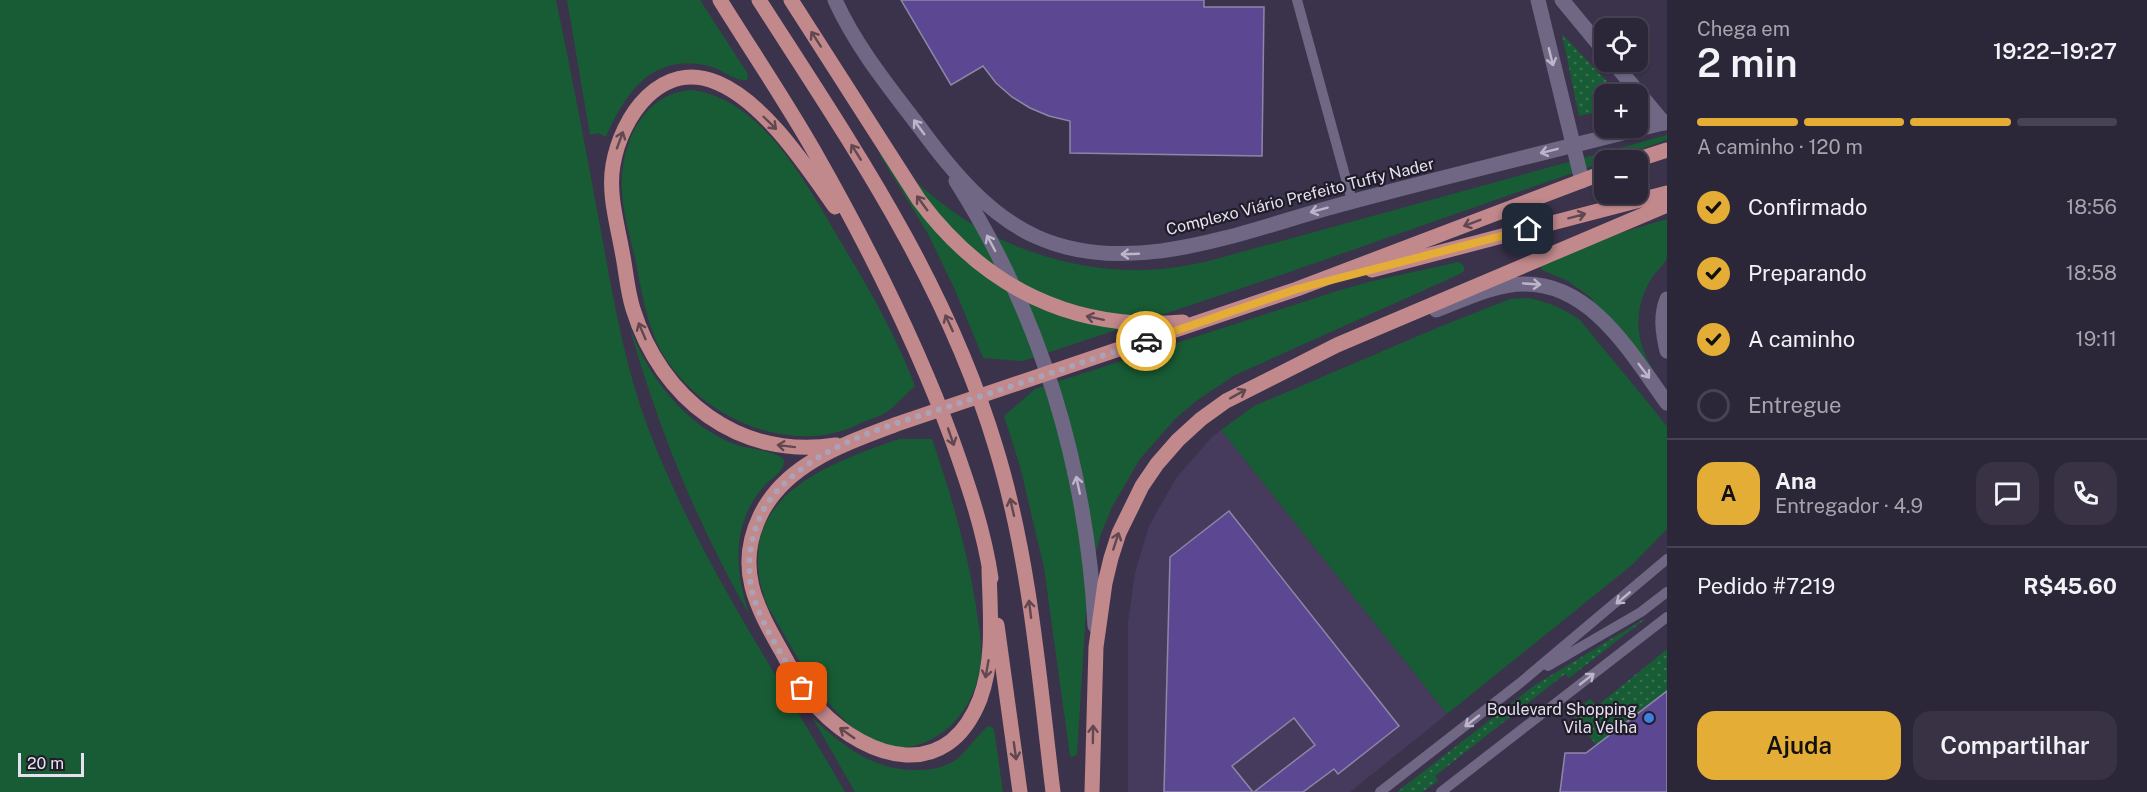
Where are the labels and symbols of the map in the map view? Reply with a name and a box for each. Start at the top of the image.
one-way arrow [809,31,821,48]
one-way arrow [1546,47,1558,66]
one-way arrow [762,116,777,130]
one-way arrow [913,120,925,136]
one-way arrow [615,131,626,150]
one-way arrow [849,144,861,161]
one-way arrow [1540,146,1559,158]
street label: Complexo Viário Prefeito Tuffy Nader [1164,154,1436,239]
one-way arrow [916,195,928,211]
pin [1502,203,1553,254]
one-way arrow [1310,205,1329,216]
one-way arrow [1567,210,1586,222]
one-way arrow [1463,218,1482,229]
one-way arrow [985,234,996,252]
one-way arrow [1120,248,1140,259]
one-way arrow [1522,279,1541,290]
one-way arrow [1085,311,1104,323]
courier [1116,311,1176,371]
one-way arrow [943,314,955,332]
one-way arrow [636,322,647,340]
one-way arrow [1638,363,1650,379]
one-way arrow [1229,388,1246,400]
one-way arrow [946,427,957,446]
one-way arrow [777,441,797,452]
one-way arrow [1071,476,1083,495]
one-way arrow [1005,498,1017,517]
one-way arrow [1112,532,1123,551]
one-way arrow [1615,591,1631,604]
one-way arrow [1024,600,1035,619]
one-way arrow [981,659,992,678]
pin [776,662,827,713]
one-way arrow [1578,672,1594,685]
place label: Boulevard Shopping Vila Velha [1487,700,1637,737]
marker: Boulevard Shopping Vila Velha [1642,711,1656,725]
one-way arrow [1464,714,1480,727]
one-way arrow [1087,724,1099,744]
one-way arrow [839,727,855,739]
one-way arrow [1009,741,1020,761]
scale bar [18,750,84,778]

